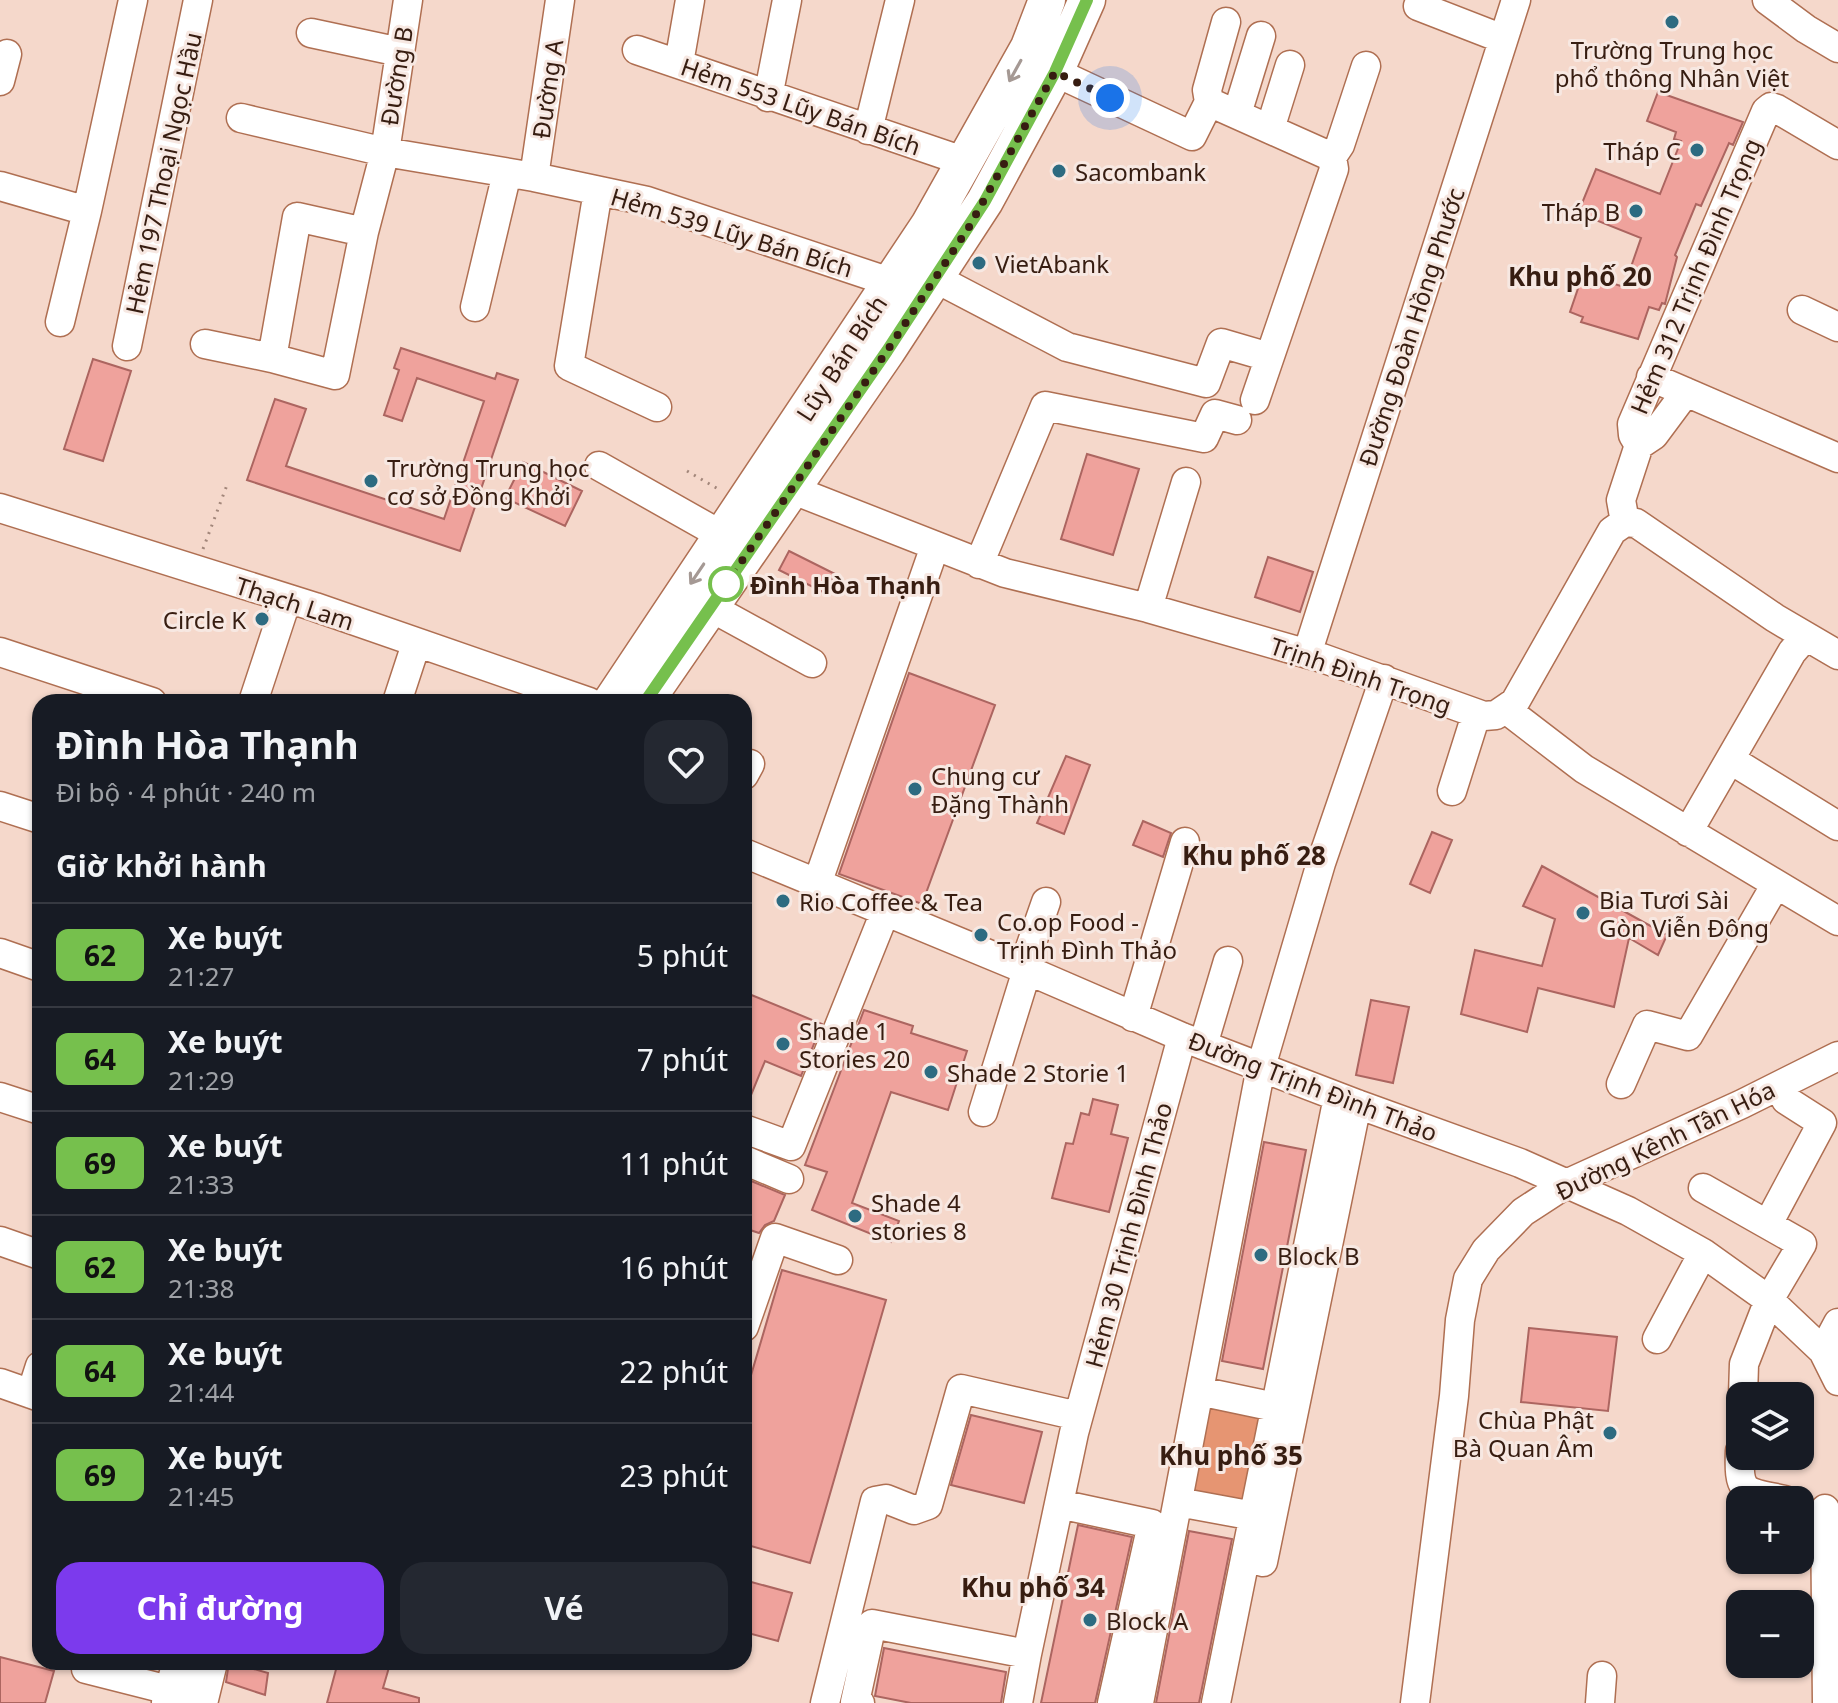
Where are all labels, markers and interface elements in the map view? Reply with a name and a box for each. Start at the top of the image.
marker: Trường Trung học phổ thông Nhân Việt [1663,13,1681,31]
street label: Đường B [372,24,420,128]
street label: Hẻm 197 Thoại Ngọc Hầu [117,29,209,317]
place label: Trường Trung học phổ thông Nhân Việt [1555,33,1790,94]
street label: Đường A [524,37,570,141]
street label: Hẻm 553 Lũy Bán Bích [677,49,925,163]
one-way arrow [1007,59,1023,82]
your location [1090,78,1130,118]
street label: Hẻm 312 Trịnh Đình Trọng [1622,133,1768,419]
place label: Tháp C [1603,134,1681,167]
marker: Tháp C [1688,141,1706,159]
place label: Sacombank [1075,155,1206,188]
marker: Sacombank [1050,162,1068,180]
street label: Hẻm 539 Lũy Bán Bích [607,179,857,285]
street label: Đường Đoàn Hồng Phước [1350,184,1472,470]
place label: Tháp B [1542,195,1620,228]
marker: Tháp B [1627,202,1645,220]
place label: VietAbank [995,247,1109,280]
marker: VietAbank [970,254,988,272]
district label: Khu phố 20 [1508,258,1652,294]
street label: Lũy Bán Bích [788,289,894,427]
place label: Trường Trung học cơ sở Đồng Khởi [387,451,589,512]
marker: Trường Trung học cơ sở Đồng Khởi [362,472,380,490]
one-way arrow [689,563,705,585]
marker: Đình Hòa Thạnh [709,567,743,601]
street label: Thạch Lam [232,568,358,638]
place label: Đình Hòa Thạnh [750,568,941,601]
place label: Circle K [163,603,246,636]
marker: Circle K [253,610,271,628]
street label: Trịnh Đình Trọng [1266,629,1456,721]
text: Đình Hòa Thạnh [56,718,359,770]
button: heart [644,720,728,804]
place label: Chung cư Đặng Thành [931,759,1069,820]
text: Đi bộ · 4 phút · 240 m [56,774,316,810]
marker: Chung cư Đặng Thành [906,780,924,798]
district label: Khu phố 28 [1182,837,1326,873]
text: Giờ khởi hành [56,845,267,886]
place label: Bia Tươi Sài Gòn Viễn Đông [1599,883,1769,944]
place label: Rio Coffee & Tea [799,885,983,918]
marker: Rio Coffee & Tea [774,892,792,910]
marker: Bia Tươi Sài Gòn Viễn Đông [1574,904,1592,922]
place label: Co.op Food - Trịnh Đình Thảo [997,905,1177,966]
text: Xe buýt [168,917,282,958]
marker: Co.op Food - Trịnh Đình Thảo [972,926,990,944]
text: 5 phút [637,935,728,976]
text: 62 [84,936,116,974]
text: 21:27 [168,958,234,994]
place label: Shade 1 Stories 20 [799,1014,910,1075]
text: Xe buýt [168,1021,282,1062]
street label: Đường Trịnh Đình Thảo [1184,1023,1442,1149]
marker: Shade 1 Stories 20 [774,1035,792,1053]
text: 7 phút [637,1039,728,1080]
text: 64 [84,1040,116,1078]
place label: Shade 2 Storie 1 [947,1056,1129,1089]
text: 21:29 [168,1062,234,1098]
marker: Shade 2 Storie 1 [922,1063,940,1081]
street label: Đường Kênh Tân Hóa [1550,1072,1780,1208]
street label: Hẻm 30 Trịnh Đình Thảo [1077,1099,1179,1371]
text: Xe buýt [168,1125,282,1166]
text: 11 phút [620,1143,728,1184]
text: 69 [84,1144,116,1182]
text: 21:33 [168,1166,234,1202]
place label: Shade 4 stories 8 [871,1186,967,1247]
marker: Shade 4 stories 8 [846,1207,864,1225]
text: Xe buýt [168,1229,282,1270]
place label: Block B [1277,1239,1360,1272]
marker: Block B [1252,1246,1270,1264]
text: 16 phút [620,1247,728,1288]
text: 62 [84,1248,116,1286]
text: 21:38 [168,1270,234,1306]
text: Xe buýt [168,1333,282,1374]
text: 22 phút [620,1351,728,1392]
text: 64 [84,1352,116,1390]
text: 21:44 [168,1374,234,1410]
map controls [1726,1382,1814,1678]
button: layers [1726,1382,1814,1470]
place label: Chùa Phật Bà Quan Âm [1453,1403,1594,1464]
marker: Chùa Phật Bà Quan Âm [1601,1424,1619,1442]
text: Xe buýt [168,1437,282,1478]
district label: Khu phố 35 [1159,1437,1303,1473]
text: 23 phút [620,1455,728,1496]
text: 69 [84,1456,116,1494]
text: 21:45 [168,1478,234,1514]
button: + [1726,1486,1814,1574]
button: Chỉ đường [56,1562,384,1654]
button: Vé [400,1562,728,1654]
district label: Khu phố 34 [961,1569,1105,1605]
button: − [1726,1590,1814,1678]
place label: Block A [1106,1604,1189,1637]
marker: Block A [1081,1611,1099,1629]

